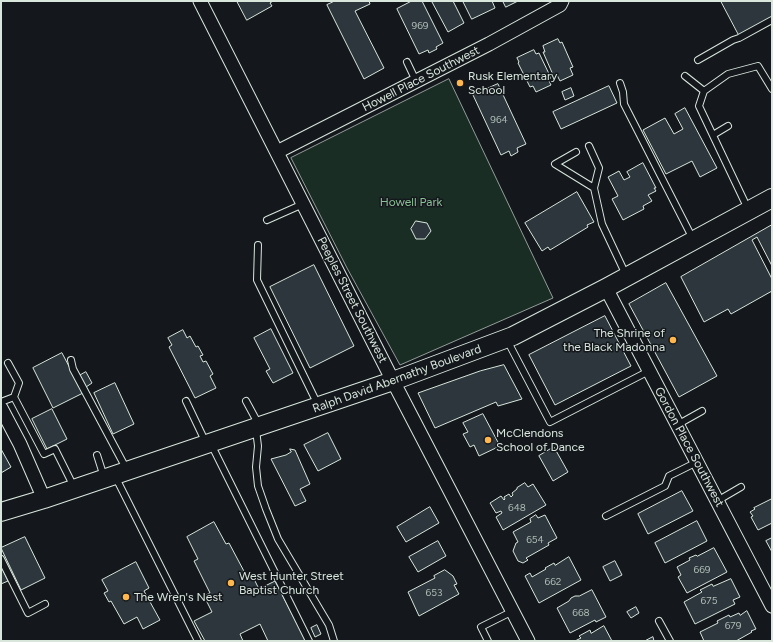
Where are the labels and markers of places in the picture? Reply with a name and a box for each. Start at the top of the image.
place label: Rusk Elementary School [468,69,557,97]
marker: Rusk Elementary School [455,78,465,88]
place label: The Shrine of the Black Madonna [563,326,665,354]
marker: The Shrine of the Black Madonna [668,335,678,345]
place label: McClendons School of Dance [496,426,585,454]
marker: McClendons School of Dance [483,435,493,445]
place label: West Hunter Street Baptist Church [239,569,344,597]
marker: West Hunter Street Baptist Church [226,578,236,588]
place label: The Wren's Nest [134,590,223,604]
marker: The Wren's Nest [121,592,131,602]

